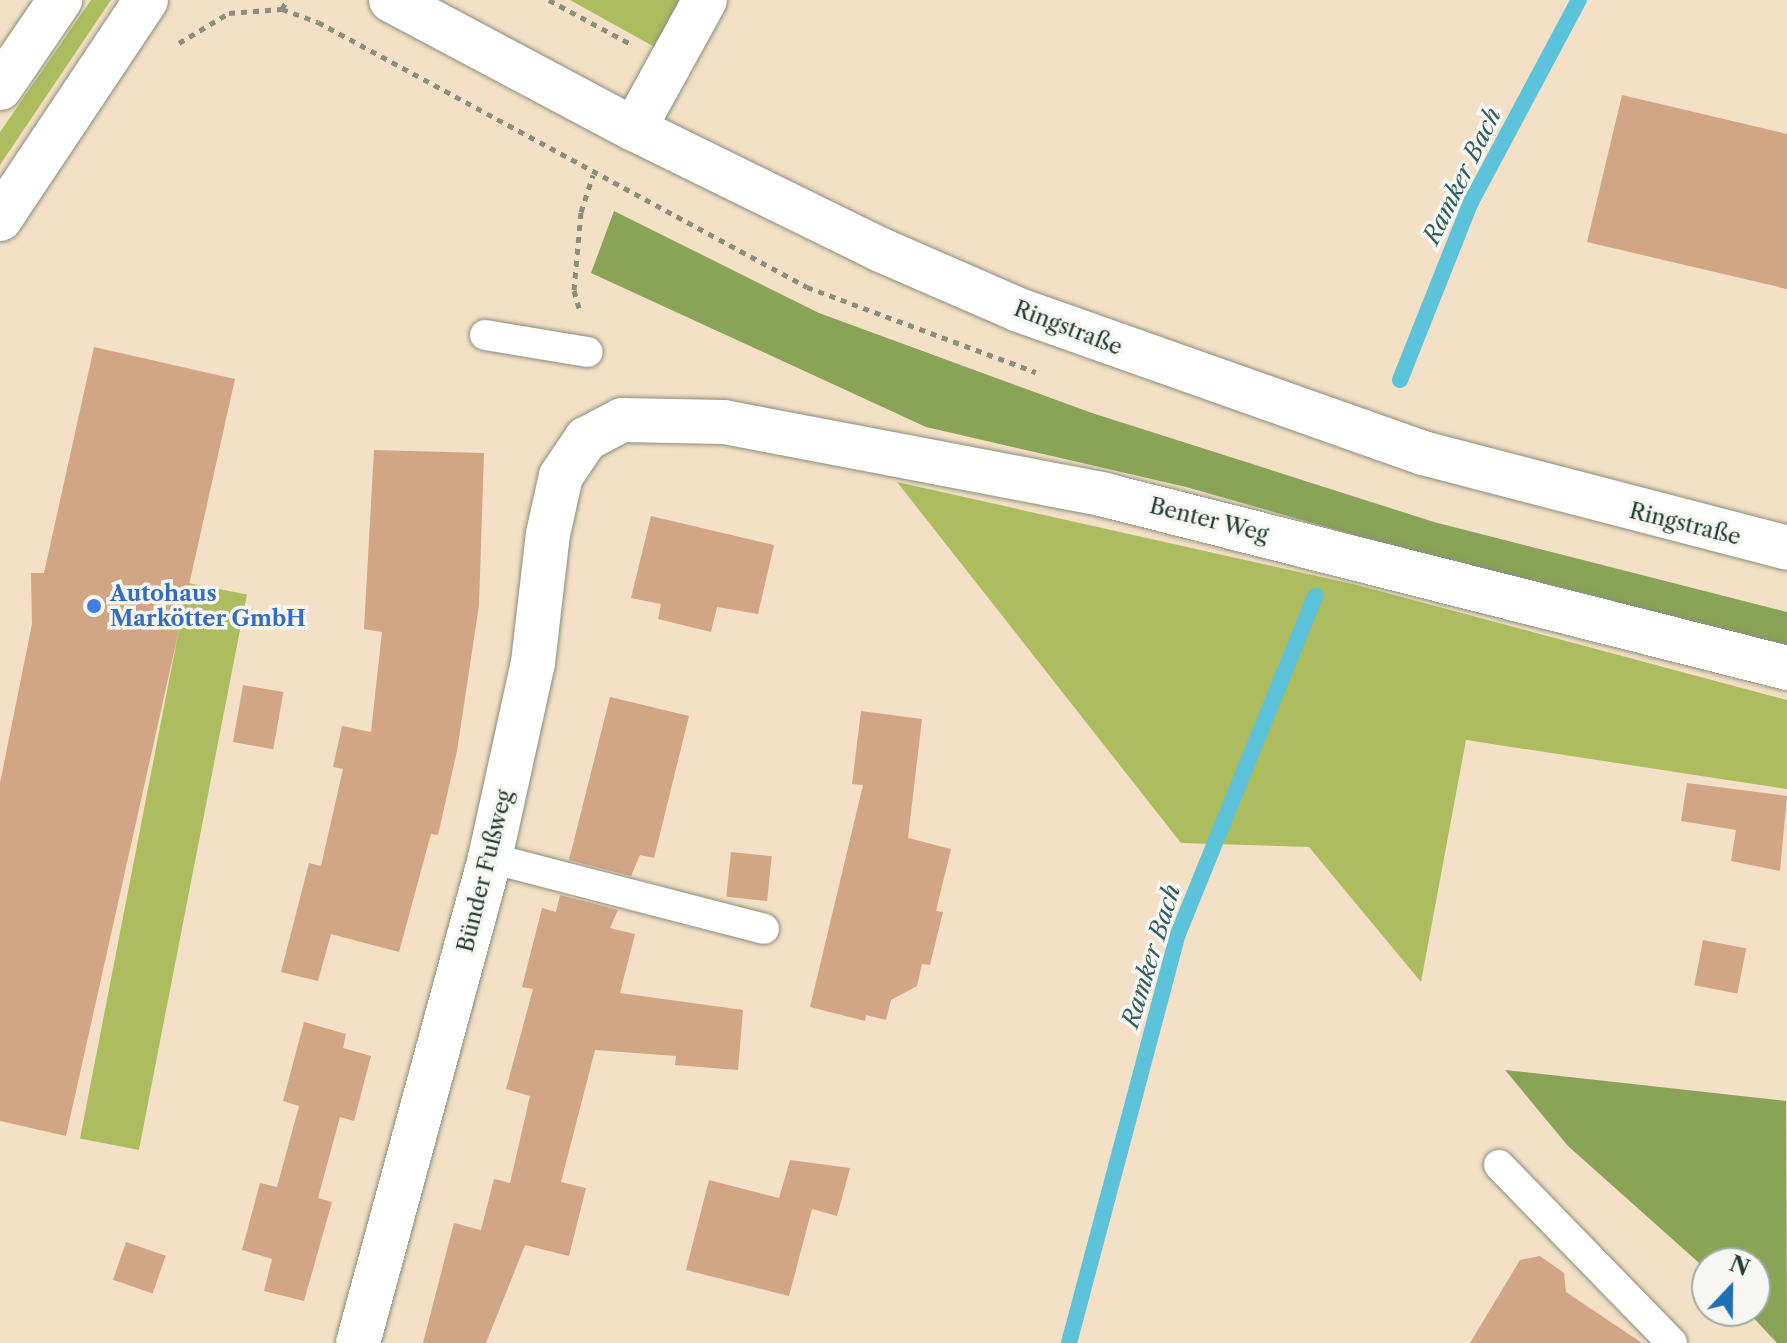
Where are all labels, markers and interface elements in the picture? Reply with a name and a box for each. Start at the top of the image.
water label: Ramker Bach [1417,103,1507,249]
street label: Ringstraße [1010,295,1126,361]
street label: Benter Weg [1146,492,1272,548]
street label: Ringstraße [1627,497,1743,551]
place label: Autohaus Markötter GmbH [110,580,306,632]
marker: Autohaus Markötter GmbH [85,597,103,615]
street label: Bünder Fußweg [452,787,518,955]
water label: Ramker Bach [1116,881,1186,1031]
north arrow [1691,1247,1771,1327]
text: N [1726,1250,1753,1282]

